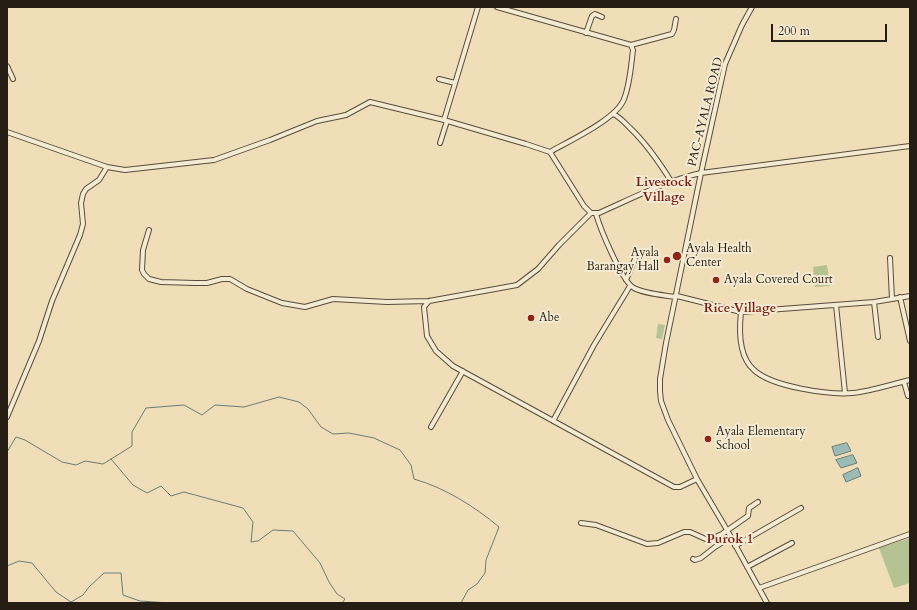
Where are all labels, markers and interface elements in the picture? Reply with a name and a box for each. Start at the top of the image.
scale bar [773,16,889,42]
text: 200 m [778,23,810,39]
street label: PAC-AYALA ROAD [685,56,727,168]
district label: Livestock Village [636,175,692,206]
place label: Ayala Health Center [686,242,752,270]
place label: Ayala Barangay Hall [586,246,659,274]
marker: Ayala Health Center [671,250,683,262]
marker: Ayala Barangay Hall [662,255,672,265]
place label: Ayala Covered Court [724,273,833,287]
marker: Ayala Covered Court [711,275,721,285]
district label: Rice Village [704,301,776,317]
place label: Abe [539,311,559,325]
marker: Abe [526,313,536,323]
place label: Ayala Elementary School [716,425,806,453]
marker: Ayala Elementary School [703,434,713,444]
district label: Purok 1 [707,532,753,548]

